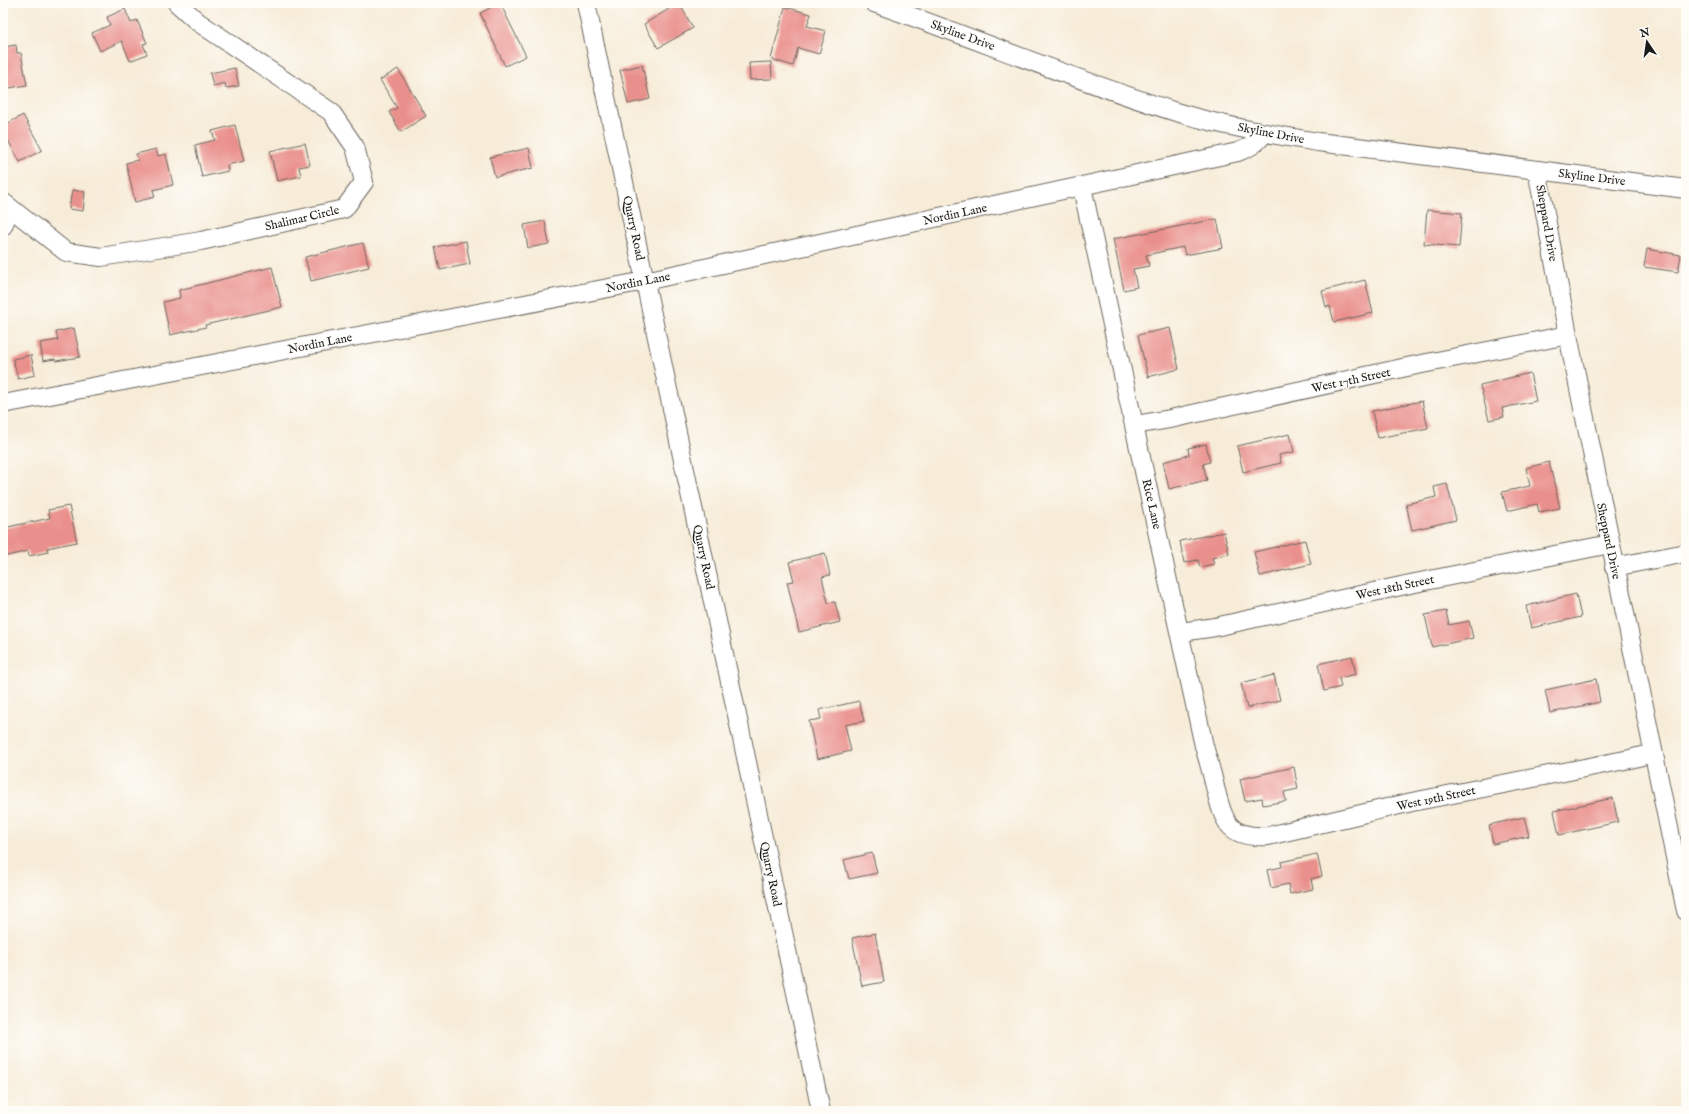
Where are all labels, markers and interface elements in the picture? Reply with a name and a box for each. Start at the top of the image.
street label: Skyline Drive [929,17,997,54]
north arrow [1627,22,1667,62]
text: N [1638,25,1652,41]
street label: Skyline Drive [1236,120,1306,147]
street label: Skyline Drive [1558,166,1627,189]
street label: Sheppard Drive [1531,184,1561,263]
street label: Quarry Road [619,194,648,262]
street label: Nordin Lane [922,200,989,229]
street label: Shalimar Circle [264,203,341,234]
street label: Nordin Lane [605,269,672,296]
street label: Nordin Lane [287,330,354,357]
street label: West 17th Street [1310,365,1392,396]
street label: Rice Lane [1138,478,1165,531]
street label: Sheppard Drive [1592,502,1624,581]
street label: Quarry Road [689,523,718,591]
street label: West 18th Street [1355,572,1436,603]
street label: West 19th Street [1395,783,1477,814]
street label: Quarry Road [756,840,785,908]

